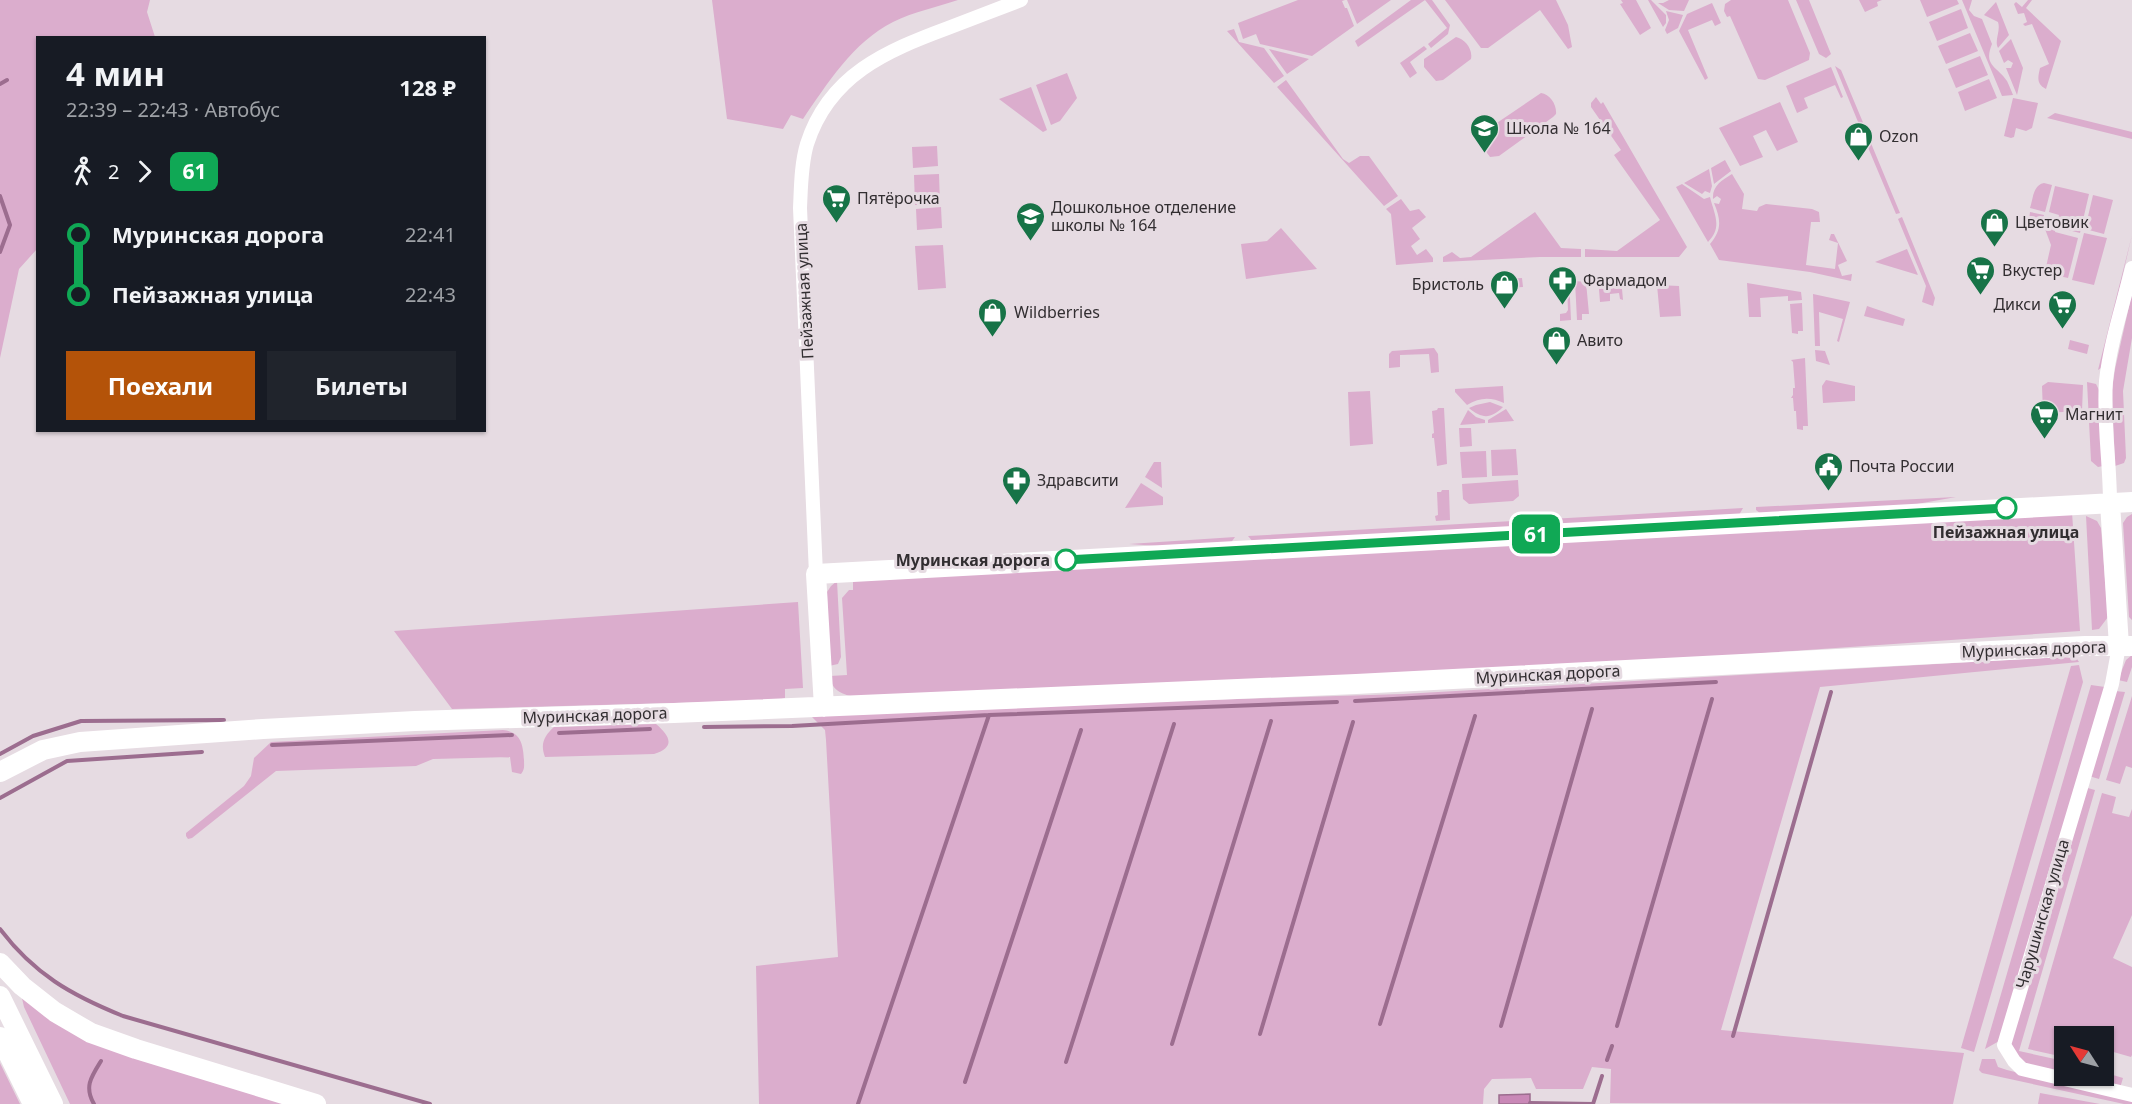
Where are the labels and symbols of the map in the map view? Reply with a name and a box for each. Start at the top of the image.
school or university icon: Школа № 164 [1469,112,1501,154]
place label: Школа № 164 [1506,117,1611,139]
shop icon: Ozon [1842,120,1874,162]
place label: Ozon [1879,125,1919,147]
supermarket icon: Пятёрочка [820,182,852,224]
place label: Пятёрочка [857,187,940,209]
place label: Дошкольное отделение школы № 164 [1051,196,1236,236]
school or university icon: Дошкольное отделение школы № 164 [1014,200,1046,242]
shop icon: Цветовик [1978,206,2010,248]
place label: Цветовик [2015,211,2089,233]
street label: Пейзажная улица [789,222,819,360]
supermarket icon: Вкустер [1965,254,1997,296]
place label: Вкустер [2002,259,2062,281]
pharmacy icon: Фармадом [1546,264,1578,306]
shop icon: Бристоль [1489,268,1521,310]
place label: Фармадом [1583,269,1667,291]
place label: Бристоль [1412,273,1484,295]
supermarket icon: Дикси [2046,288,2078,330]
place label: Дикси [1993,293,2041,315]
shop icon: Wildberries [977,296,1009,338]
place label: Wildberries [1014,301,1100,323]
shop icon: Авито [1540,324,1572,366]
place label: Авито [1577,329,1623,351]
supermarket icon: Магнит [2028,398,2060,440]
place label: Магнит [2065,403,2123,425]
public building icon: Почта России [1812,450,1844,492]
place label: Почта России [1849,455,1955,477]
pharmacy icon: Здравсити [1000,464,1032,506]
place label: Здравсити [1037,469,1119,491]
marker: Пейзажная улица [1995,497,2017,519]
line badge: 61 [1509,514,1563,554]
place label: Пейзажная улица [1933,521,2079,543]
place label: Муринская дорога [896,549,1050,571]
marker: Муринская дорога [1055,549,1077,571]
street label: Муринская дорога [1961,635,2107,663]
street label: Муринская дорога [1475,659,1621,689]
street label: Муринская дорога [522,701,668,729]
street label: Чарушинская улица [2010,837,2074,991]
north arrow [2054,1026,2114,1086]

